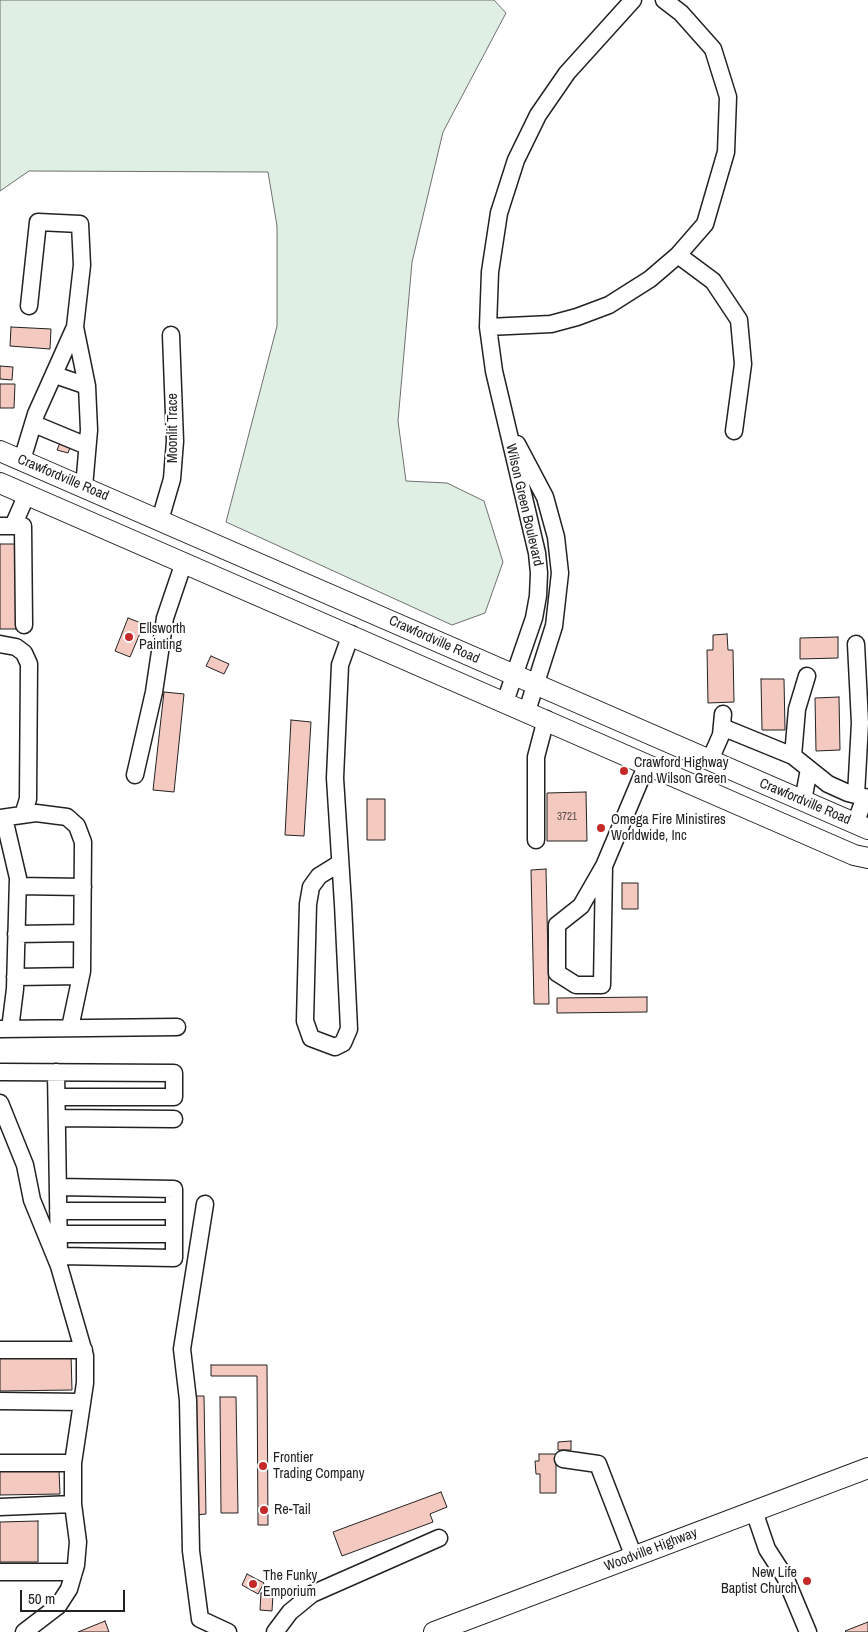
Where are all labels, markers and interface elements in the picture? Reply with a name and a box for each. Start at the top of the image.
street label: Moonlit Trace [165,393,181,463]
street label: Wilson Green Boulevard [502,442,546,568]
street label: Crawfordville Road [15,451,111,505]
street label: Crawfordville Road [386,612,482,668]
place label: Ellsworth Painting [139,621,186,654]
marker: Ellsworth Painting [123,631,135,643]
place label: Crawford Highway and Wilson Green [634,755,728,788]
marker: Crawford Highway and Wilson Green [618,765,630,777]
street label: Crawfordville Road [757,775,853,829]
house number: 3721 [557,810,577,824]
place label: Omega Fire Ministires Worldwide, Inc [611,812,726,844]
marker: Omega Fire Ministires Worldwide, Inc [595,822,607,834]
place label: Frontier Trading Company [273,1450,364,1482]
marker: Frontier Trading Company [257,1460,269,1472]
place label: Re-Tail [274,1502,311,1518]
marker: Re-Tail [258,1504,270,1516]
street label: Woodville Highway [602,1525,700,1575]
place label: New Life Baptist Church [721,1565,797,1598]
place label: The Funky Emporium [263,1568,317,1600]
marker: New Life Baptist Church [801,1575,813,1587]
marker: The Funky Emporium [247,1578,259,1590]
scale bar [22,1580,128,1612]
text: 50 m [28,1588,55,1609]

